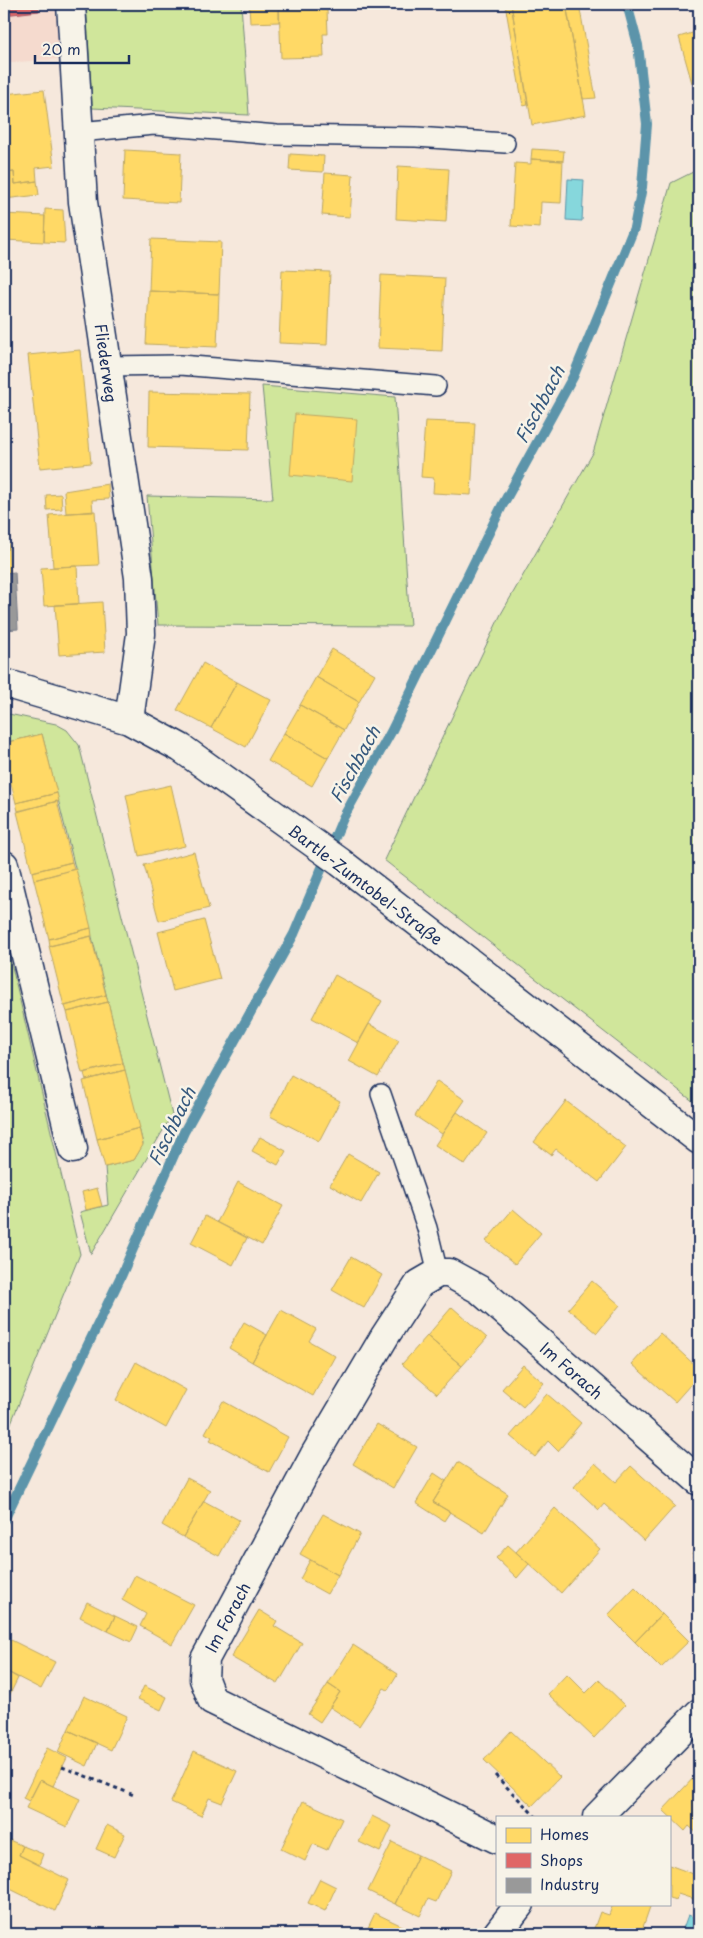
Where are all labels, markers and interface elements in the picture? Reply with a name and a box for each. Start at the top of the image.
scale bar [35,32,129,64]
text: 20 m [42,37,81,60]
street label: Fliederweg [90,322,124,404]
water label: Fischbach [507,360,571,448]
water label: Fischbach [322,720,386,807]
street label: Bartle-Zumtobel-Straße [284,818,448,950]
water label: Fischbach [140,1082,202,1170]
street label: Im Forach [535,1336,609,1404]
street label: Im Forach [198,1578,256,1656]
legend [496,1816,670,1906]
text: Homes [540,1822,589,1845]
text: Shops [540,1848,583,1871]
text: Industry [540,1872,599,1895]

